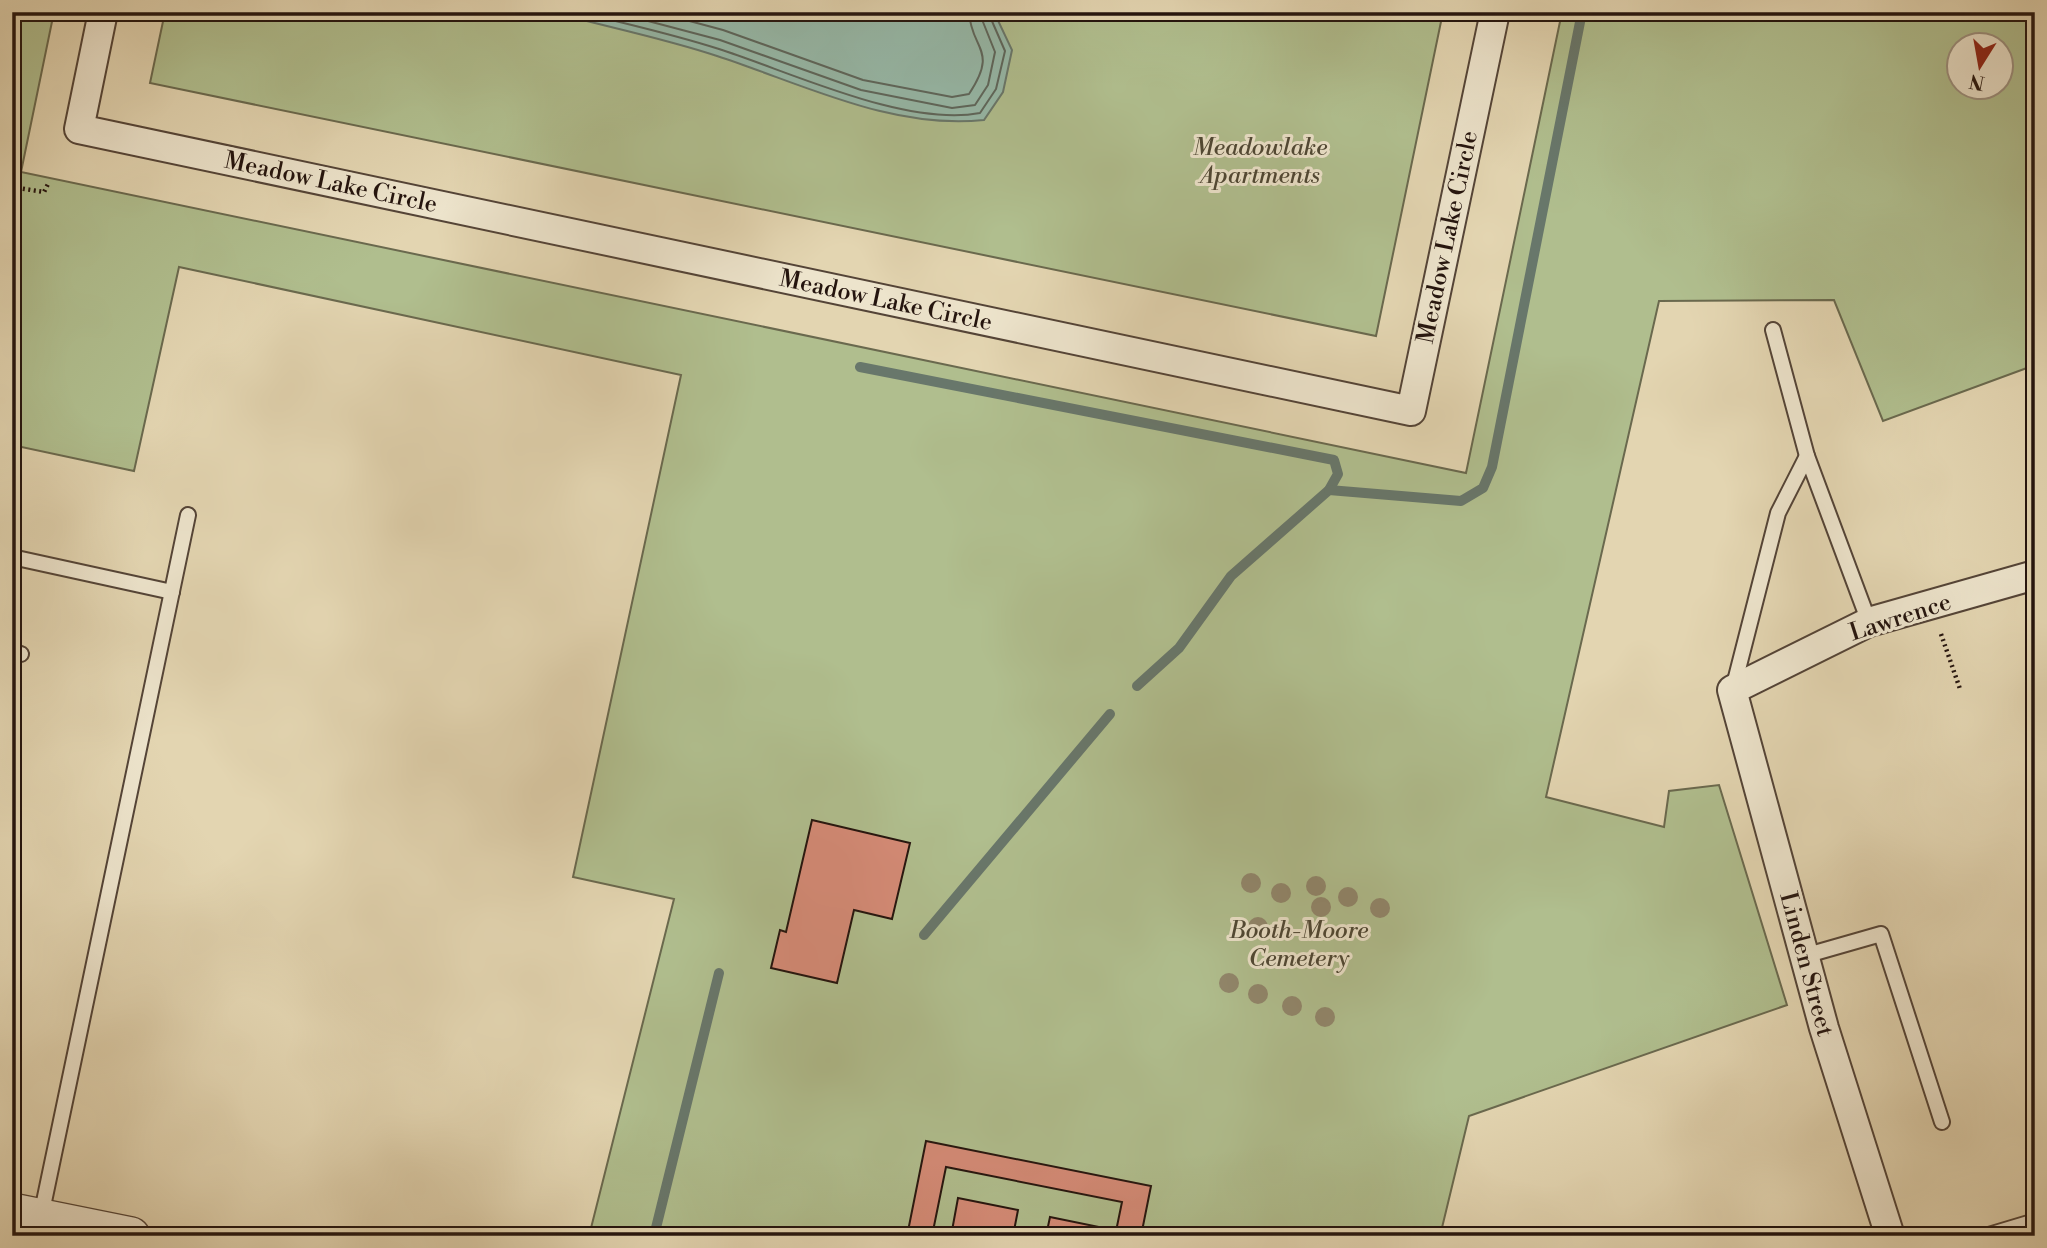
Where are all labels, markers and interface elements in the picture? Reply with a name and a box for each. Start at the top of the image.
north arrow [1946,32,2016,102]
text: N [1967,68,1987,95]
street label: Meadow Lake Circle [1411,128,1485,346]
park label: Meadowlake Apartments [1193,133,1327,191]
street label: Meadow Lake Circle [222,146,440,220]
street label: Meadow Lake Circle [777,264,995,338]
street label: Lawrence [1846,587,1955,648]
street label: Linden Street [1772,889,1840,1040]
park label: Booth-Moore Cemetery [1229,916,1368,974]

